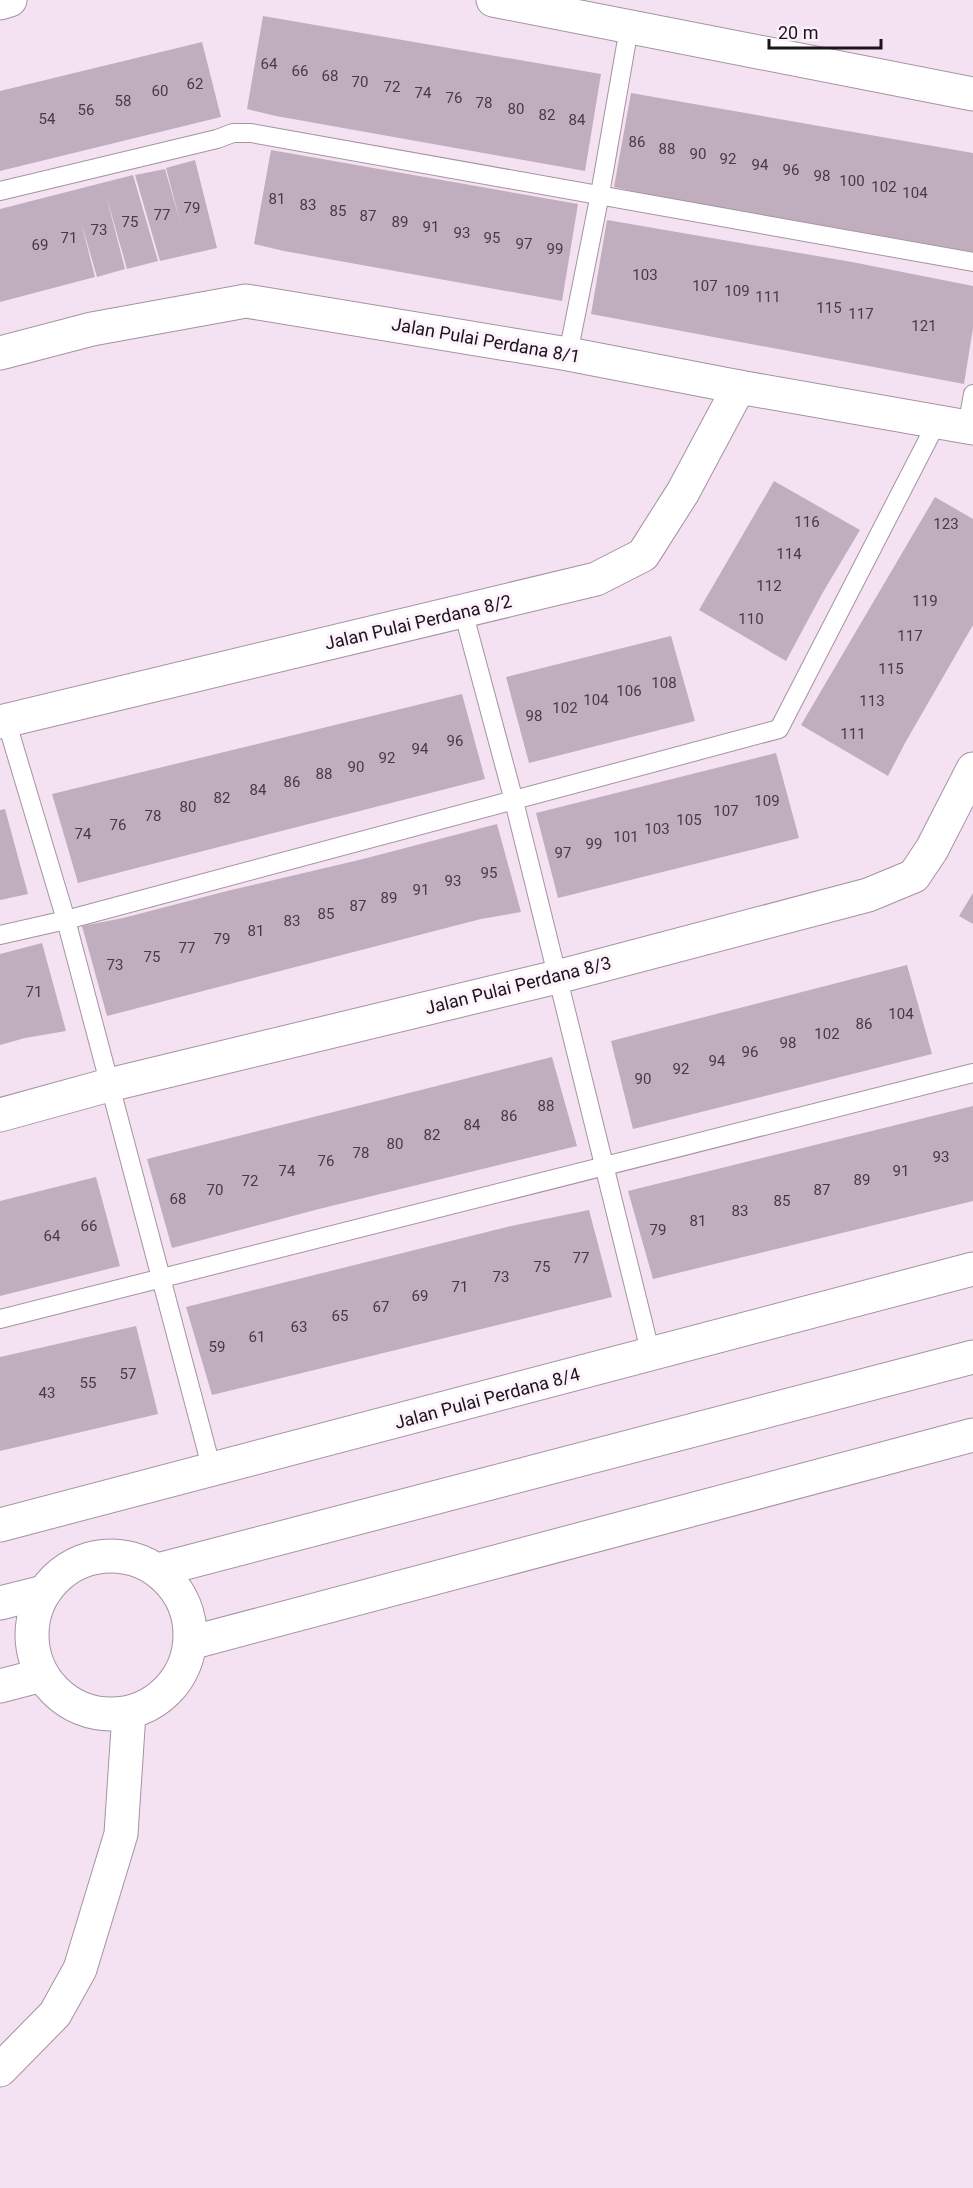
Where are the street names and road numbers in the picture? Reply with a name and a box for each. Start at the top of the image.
street label: Jalan Pulai Perdana 8/1 [390,313,582,367]
street label: Jalan Pulai Perdana 8/2 [323,590,513,654]
street label: Jalan Pulai Perdana 8/3 [423,952,613,1018]
street label: Jalan Pulai Perdana 8/4 [392,1363,582,1433]

